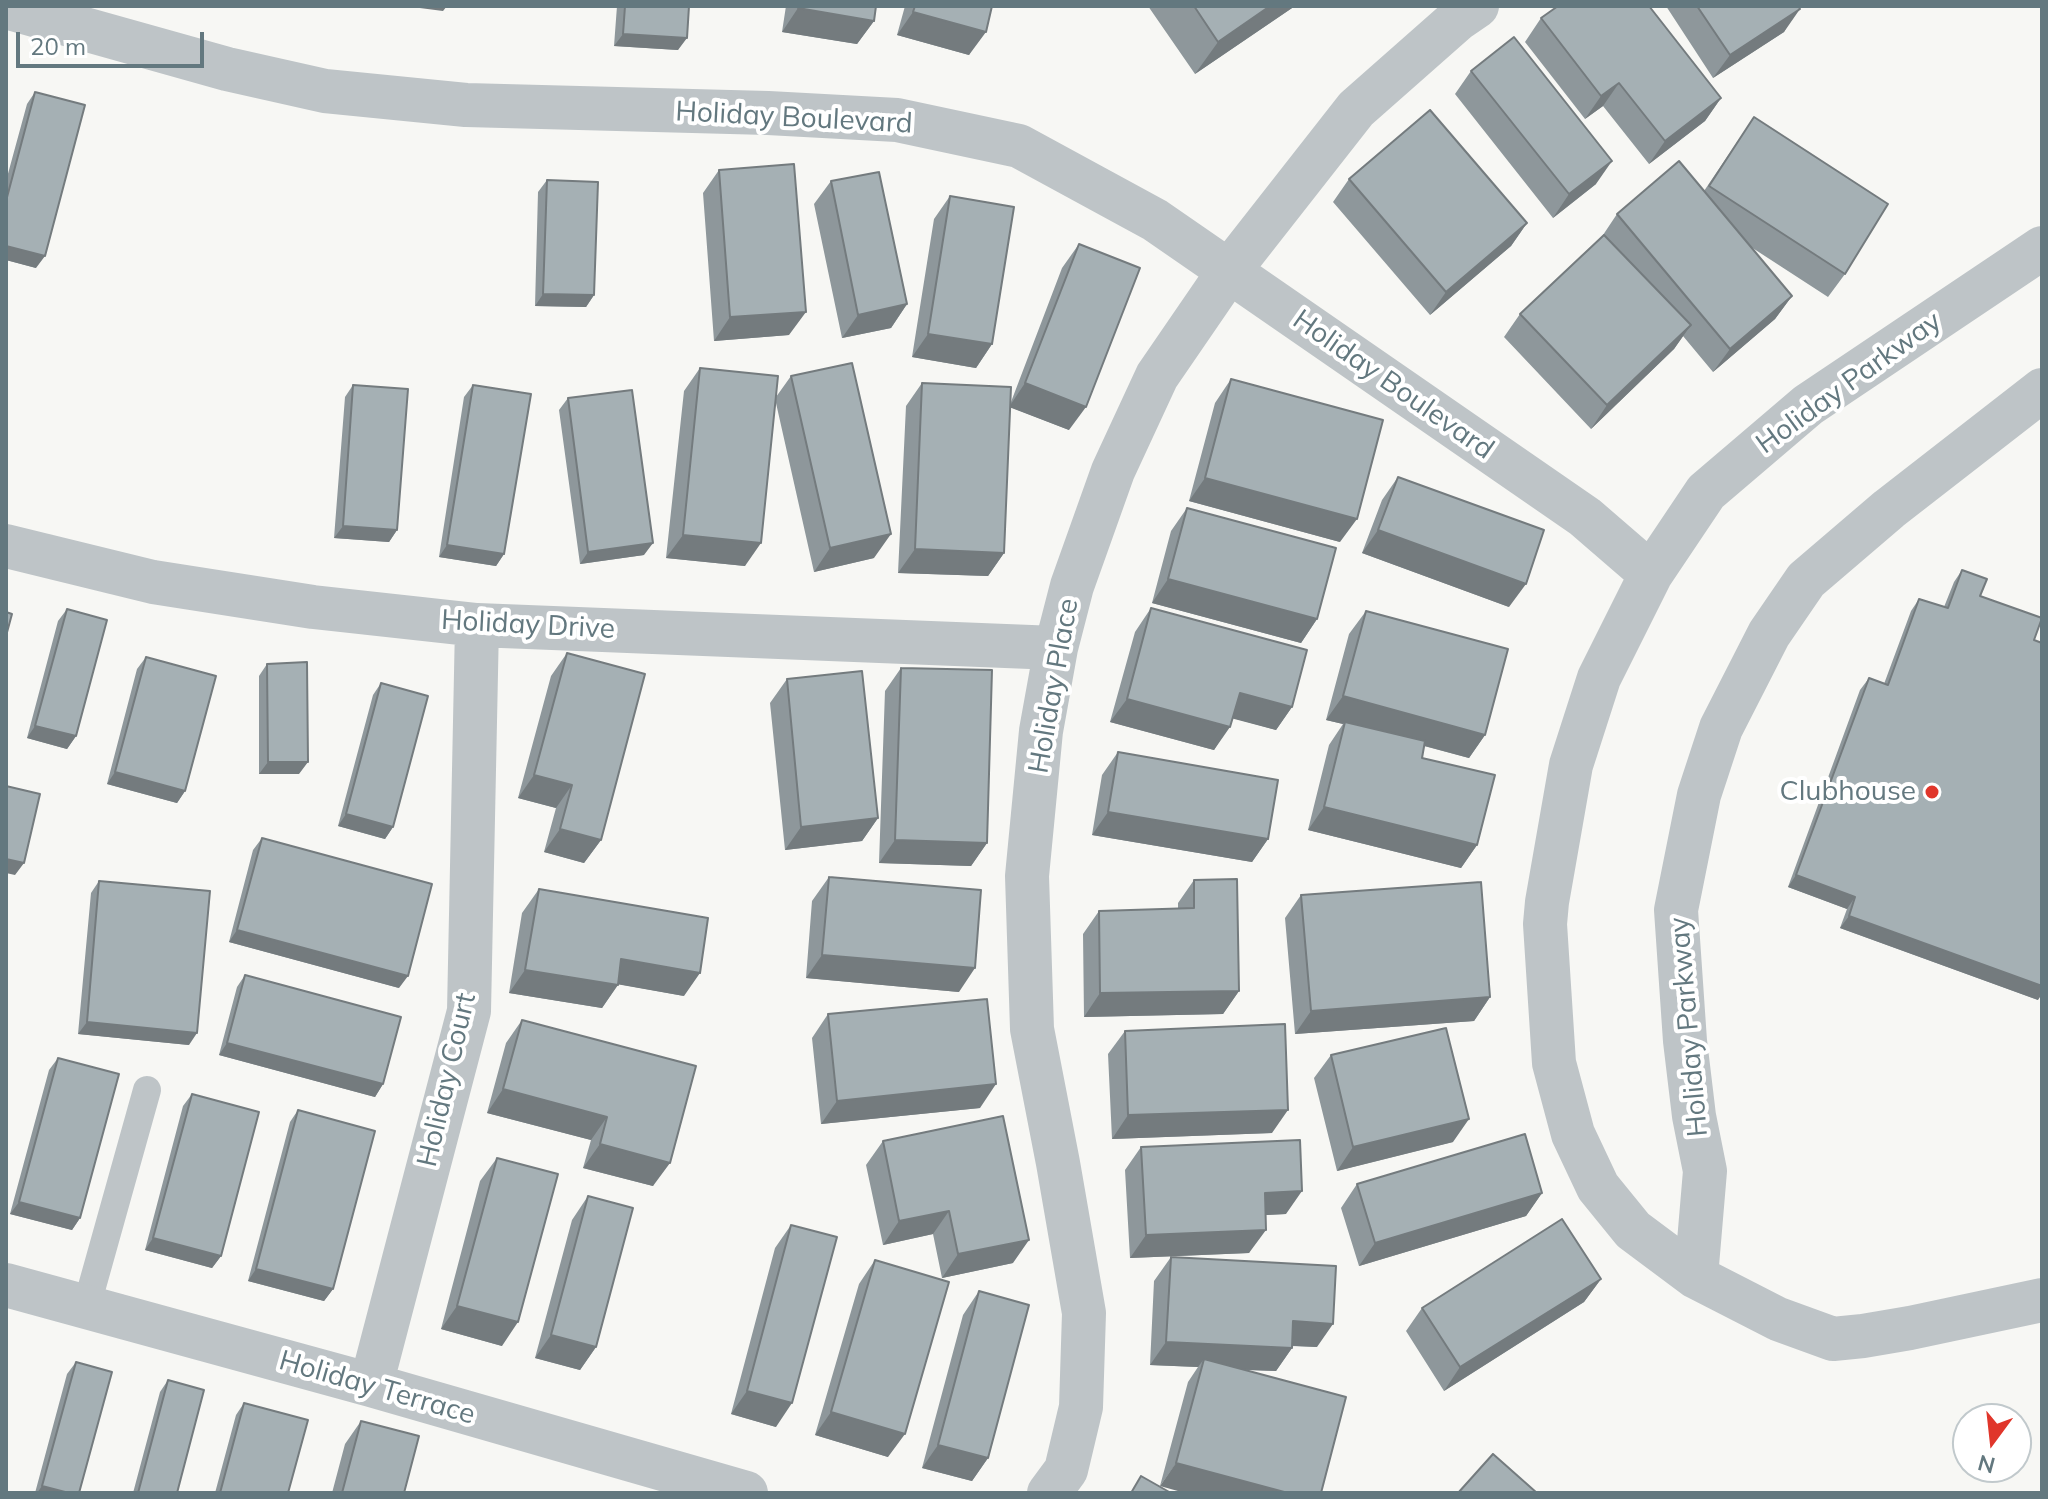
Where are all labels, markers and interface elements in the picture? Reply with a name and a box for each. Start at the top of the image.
scale bar [20,16,208,66]
text: 20 m [30,31,86,61]
street label: Holiday Boulevard [675,95,913,141]
street label: Holiday Boulevard [1286,303,1500,467]
street label: Holiday Parkway [1750,305,1948,461]
street label: Holiday Place [1022,596,1086,776]
street label: Holiday Drive [440,604,616,646]
place label: Clubhouse [1780,775,1916,809]
marker: Clubhouse [1923,783,1941,801]
street label: Holiday Parkway [1663,916,1715,1138]
street label: Holiday Court [411,990,483,1170]
street label: Holiday Terrace [275,1344,479,1432]
north arrow [1952,1403,2032,1483]
text: N [1975,1449,1998,1480]

